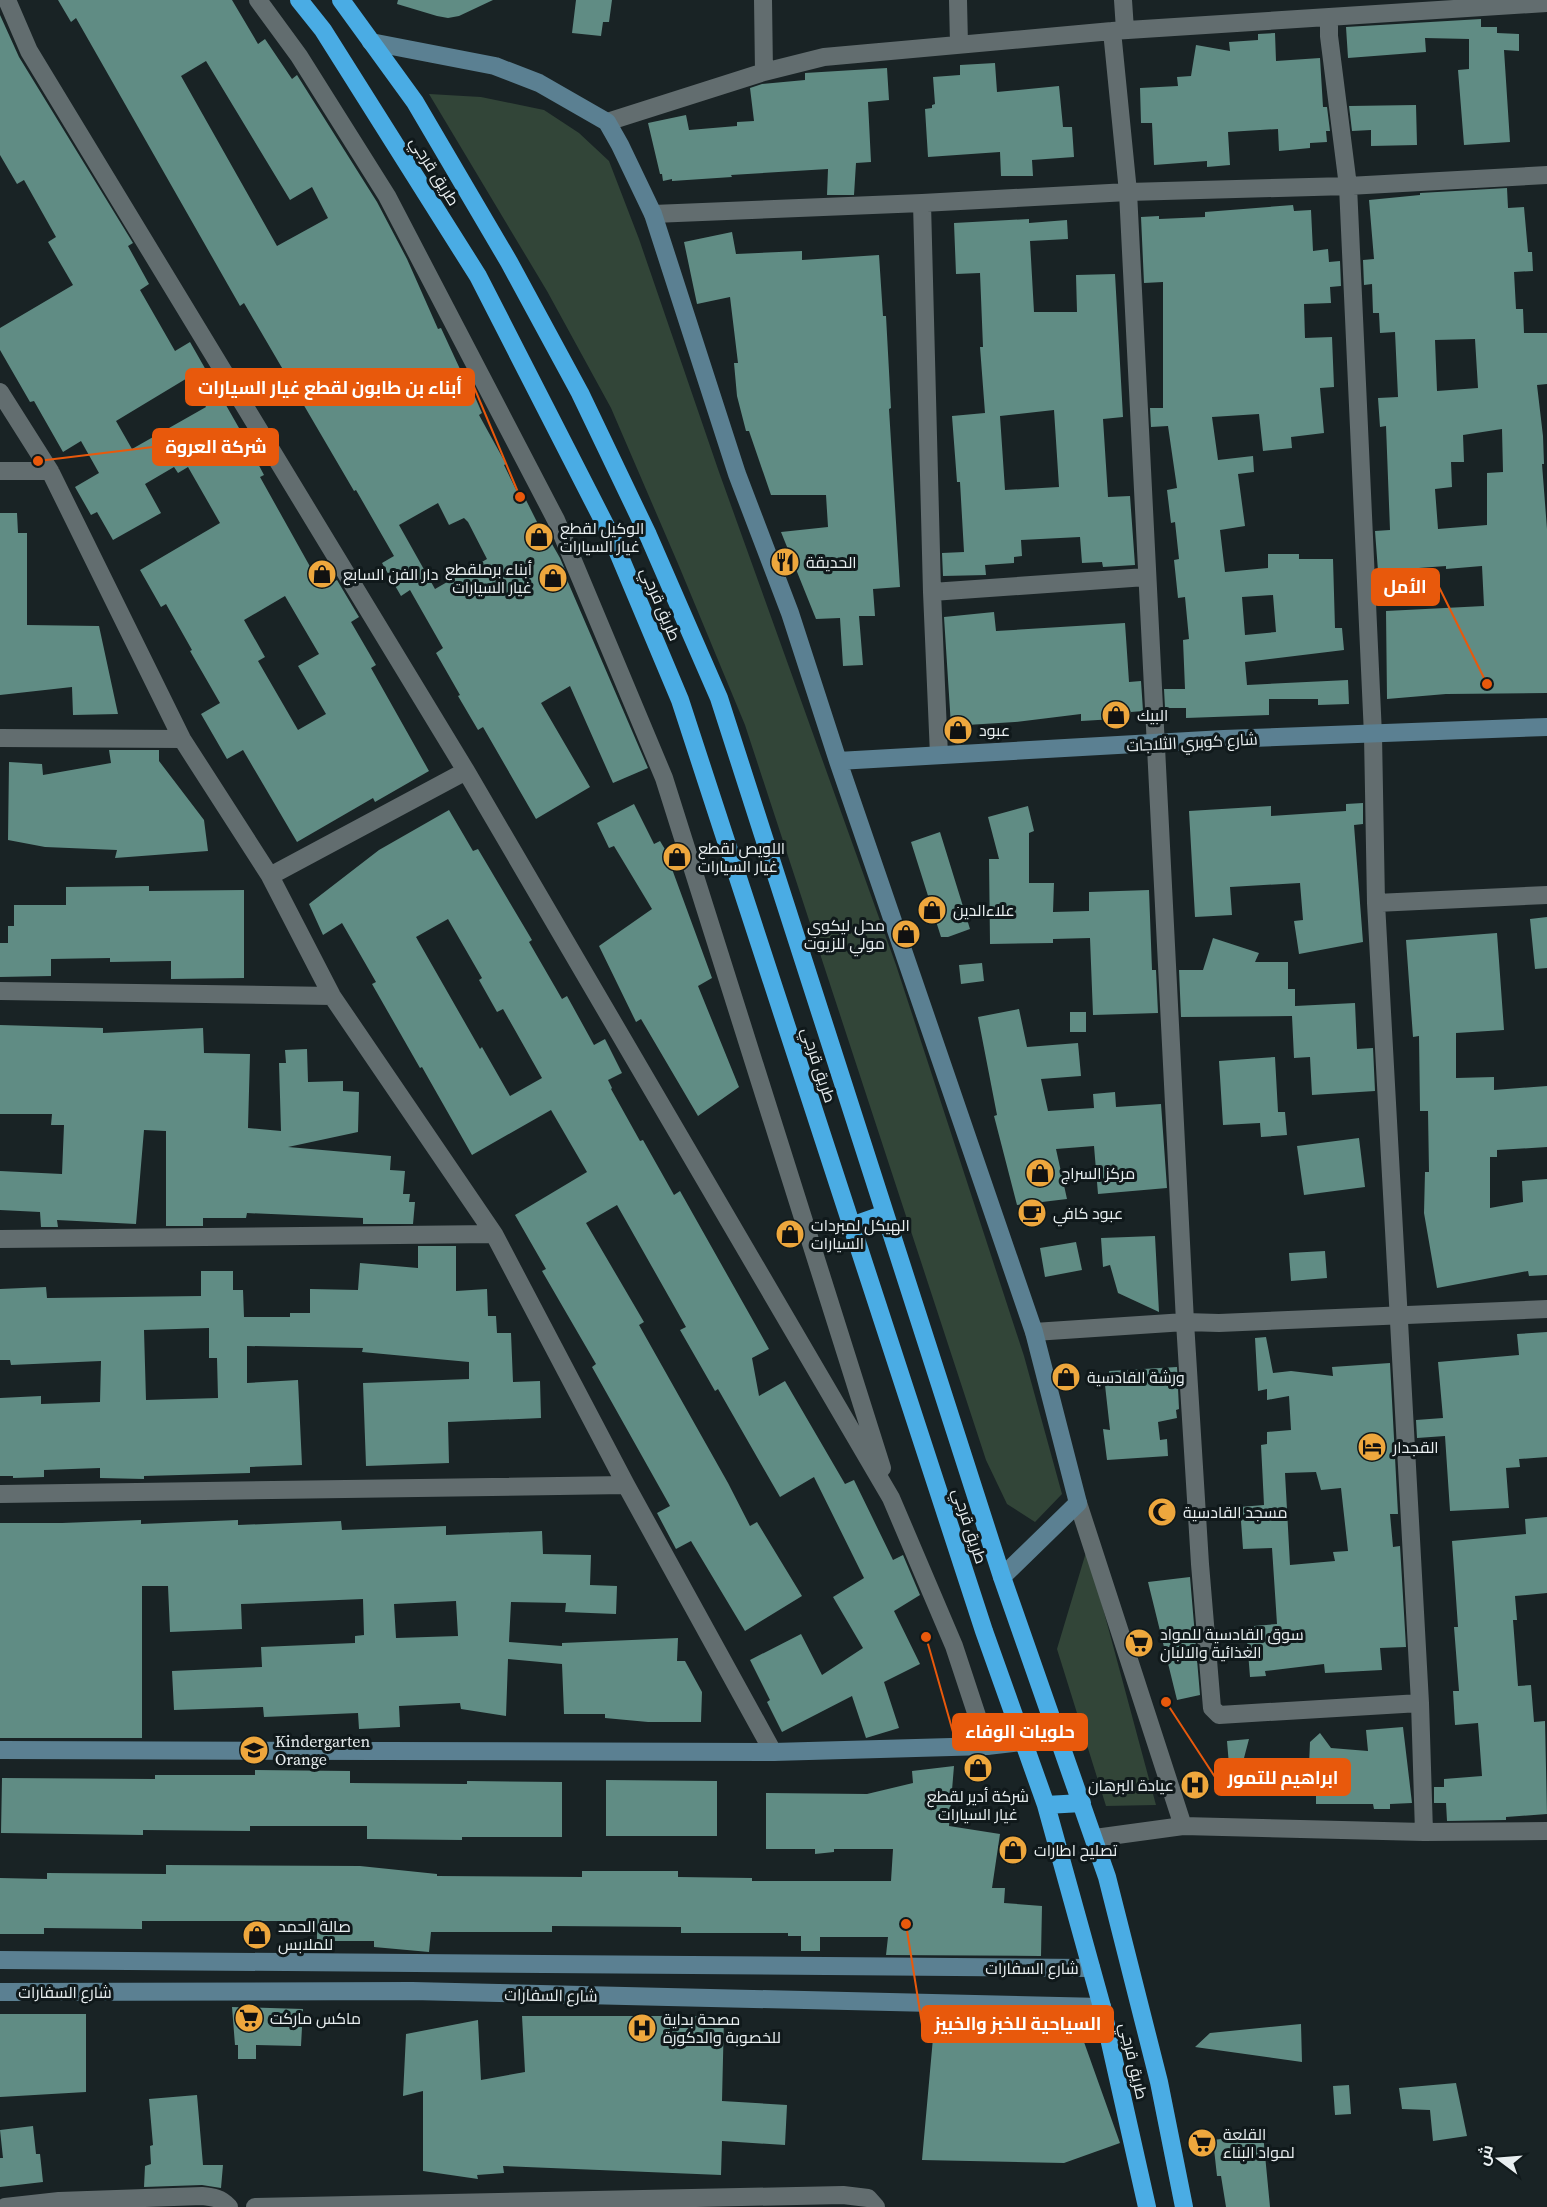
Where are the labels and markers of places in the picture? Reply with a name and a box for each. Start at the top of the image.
callout: أبناء بن طابون لقطع غيار السيارات [186,369,474,405]
callout: شركة العروة [153,429,278,465]
place label: الوكيل لقطع غيار السيارات [560,517,644,557]
shop icon: الوكيل لقطع غيار السيارات [523,521,555,553]
restaurant icon: الحديقة [769,546,801,578]
place label: الحديقة [806,551,857,573]
shop icon: دار الفن السابع [306,558,338,590]
place label: أبناء برملقطع غيار السيارات [445,558,532,598]
shop icon: أبناء برملقطع غيار السيارات [537,562,569,594]
place label: دار الفن السابع [343,563,438,586]
callout: الأمل [1372,569,1439,605]
shop icon: البيك [1100,699,1132,731]
place label: البيك [1137,704,1168,726]
shop icon: عبود [942,714,974,746]
place label: عبود [979,719,1010,741]
place label: اللويص لقطع غيار السيارات [698,837,785,877]
shop icon: اللويص لقطع غيار السيارات [661,841,693,873]
shop icon: علاءالدين [916,894,948,926]
place label: علاءالدين [953,899,1015,921]
place label: محل ليكوي مولي للزيوت [804,914,885,957]
shop icon: محل ليكوي مولي للزيوت [890,918,922,950]
shop icon: مركز السراج [1024,1157,1056,1189]
place label: مركز السراج [1061,1162,1135,1185]
cafe icon: عبود كافي [1016,1197,1048,1229]
place label: عبود كافي [1053,1202,1123,1227]
place label: الهيكل لمبردات السيارات [811,1214,910,1254]
shop icon: الهيكل لمبردات السيارات [774,1218,806,1250]
shop icon: ورشة القادسية [1050,1361,1082,1393]
place label: ورشة القادسية [1087,1366,1185,1388]
hotel icon: القجدار [1356,1431,1388,1463]
place label: القجدار [1392,1436,1439,1458]
mosque icon: مسجد القادسية [1146,1496,1178,1528]
place label: مسجد القادسية [1183,1501,1288,1523]
place label: سوق القادسية للمواد الغذائية والالبان [1160,1623,1304,1663]
supermarket icon: سوق القادسية للمواد الغذائية والالبان [1123,1627,1155,1659]
callout: حلويات الوفاء [953,1714,1087,1750]
place label: Kindergarten Orange [275,1730,370,1770]
school or university icon: Kindergarten Orange [238,1734,270,1766]
shop icon: شركة أدير لقطع غيار السيارات [962,1752,994,1784]
callout: ابراهيم للتمور [1215,1759,1350,1795]
hospital icon: عيادة البرهان [1179,1769,1211,1801]
place label: عيادة البرهان [1088,1774,1174,1796]
place label: شركة أدير لقطع غيار السيارات [927,1785,1029,1825]
shop icon: تصليح اطارات [997,1834,1029,1866]
place label: تصليح اطارات [1034,1839,1118,1862]
place label: صالة الحمد للملابس [278,1915,351,1955]
shop icon: صالة الحمد للملابس [241,1919,273,1951]
supermarket icon: ماكس ماركت [233,2002,265,2034]
callout: السياحية للخبز والخبيز [922,2006,1113,2042]
place label: ماكس ماركت [270,2007,361,2029]
place label: مصحة بداية للخصوبة والدكورة [663,2008,781,2048]
hospital icon: مصحة بداية للخصوبة والدكورة [626,2012,658,2044]
place label: القلعة لمواد البناء [1223,2123,1295,2163]
supermarket icon: القلعة لمواد البناء [1186,2127,1218,2159]

